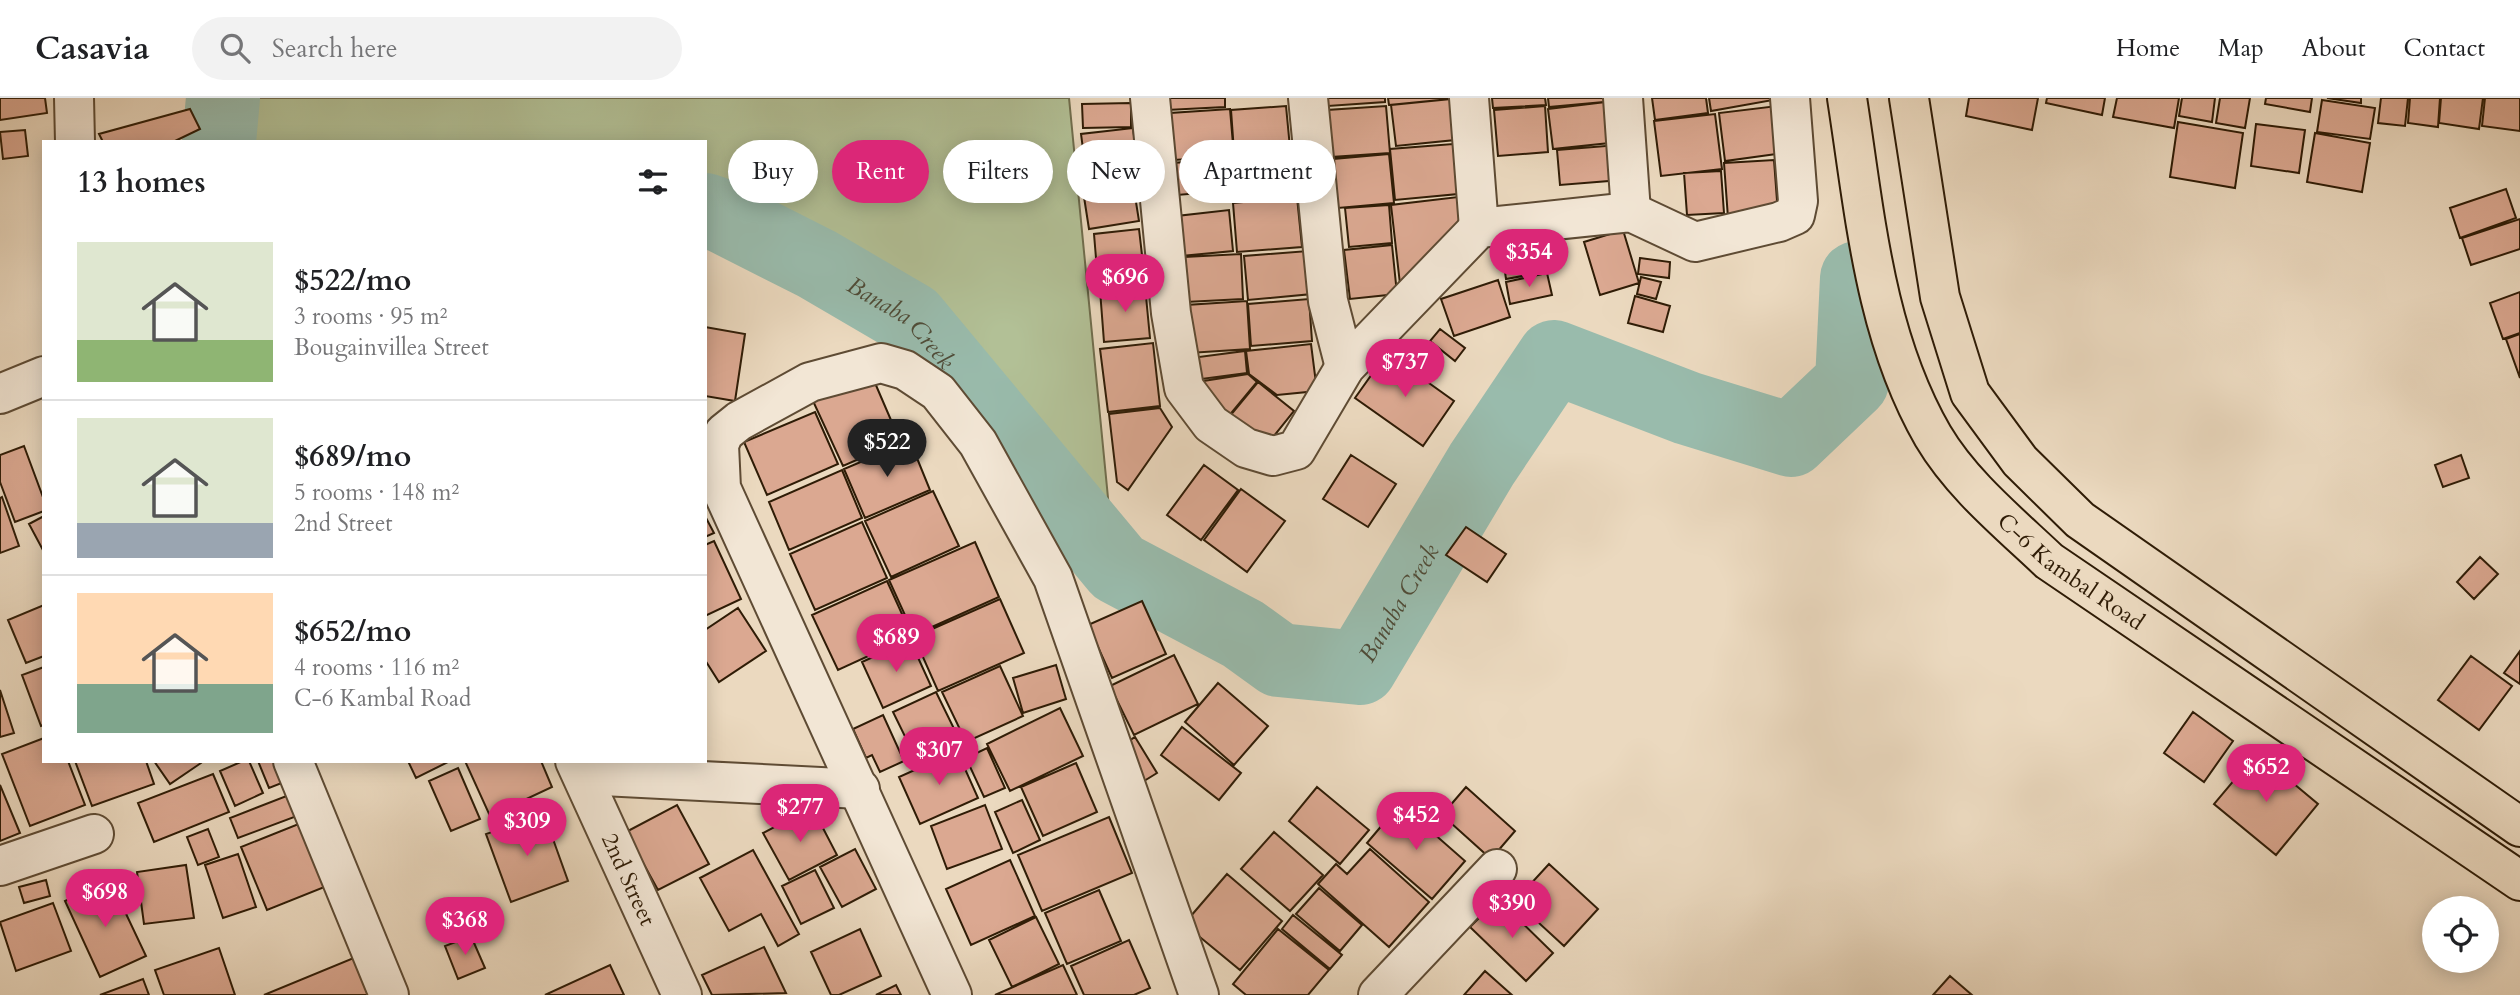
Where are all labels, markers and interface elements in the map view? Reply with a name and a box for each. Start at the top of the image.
search box [192,17,682,80]
text: Casavia [35,26,150,71]
icon: search [216,29,254,67]
text: Search here [272,31,398,66]
text: Home [2116,32,2180,65]
text: Map [2218,32,2264,65]
text: About [2302,32,2366,65]
text: Contact [2404,32,2485,65]
chip: Buy [728,140,818,203]
chip: Rent [832,140,929,203]
chip: Filters [943,140,1053,203]
chip: New [1067,140,1165,203]
chip: Apartment [1179,140,1336,203]
text: 13 homes [77,162,206,203]
icon: filters [634,163,672,201]
pin: $354 [1488,230,1570,289]
text: $354 [1505,236,1553,267]
pin: $696 [1084,254,1166,314]
text: $522/mo [294,260,411,301]
text: $696 [1101,261,1149,292]
water label: Banaba Creek [841,269,962,377]
icon: home [133,270,217,354]
text: 3 rooms · 95 m² [294,301,447,332]
text: Bougainvillea Street [294,332,489,363]
pin: $737 [1364,340,1446,399]
text: $737 [1381,346,1429,377]
pin: $522 [846,420,928,479]
text: $522 [863,426,911,457]
text: $689/mo [294,436,411,477]
icon: home [133,446,217,530]
text: 5 rooms · 148 m² [294,477,459,508]
street label: C-6 Kambal Road [1991,506,2151,638]
text: 2nd Street [294,508,393,539]
water label: Banaba Creek [1351,538,1447,669]
text: $652/mo [294,611,411,652]
pin: $689 [855,614,937,674]
icon: home [133,621,217,705]
text: $689 [872,621,920,652]
text: 4 rooms · 116 m² [294,652,459,683]
text: C-6 Kambal Road [294,683,471,714]
pin: $307 [898,728,980,787]
text: $307 [915,734,963,765]
pin: $652 [2225,744,2307,804]
text: $652 [2242,751,2290,782]
pin: $277 [759,784,841,844]
text: $277 [776,791,824,822]
pin: $452 [1375,792,1457,852]
pin: $309 [486,798,568,858]
text: $452 [1392,799,1440,830]
text: $309 [503,805,551,836]
street label: 2nd Street [594,828,663,931]
pin: $698 [64,870,146,929]
text: $698 [81,876,129,907]
pin: $390 [1471,880,1553,940]
text: $390 [1488,887,1536,918]
map controls [2422,896,2499,973]
button: locate [2422,896,2499,973]
pin: $368 [424,898,506,957]
text: $368 [441,904,489,935]

